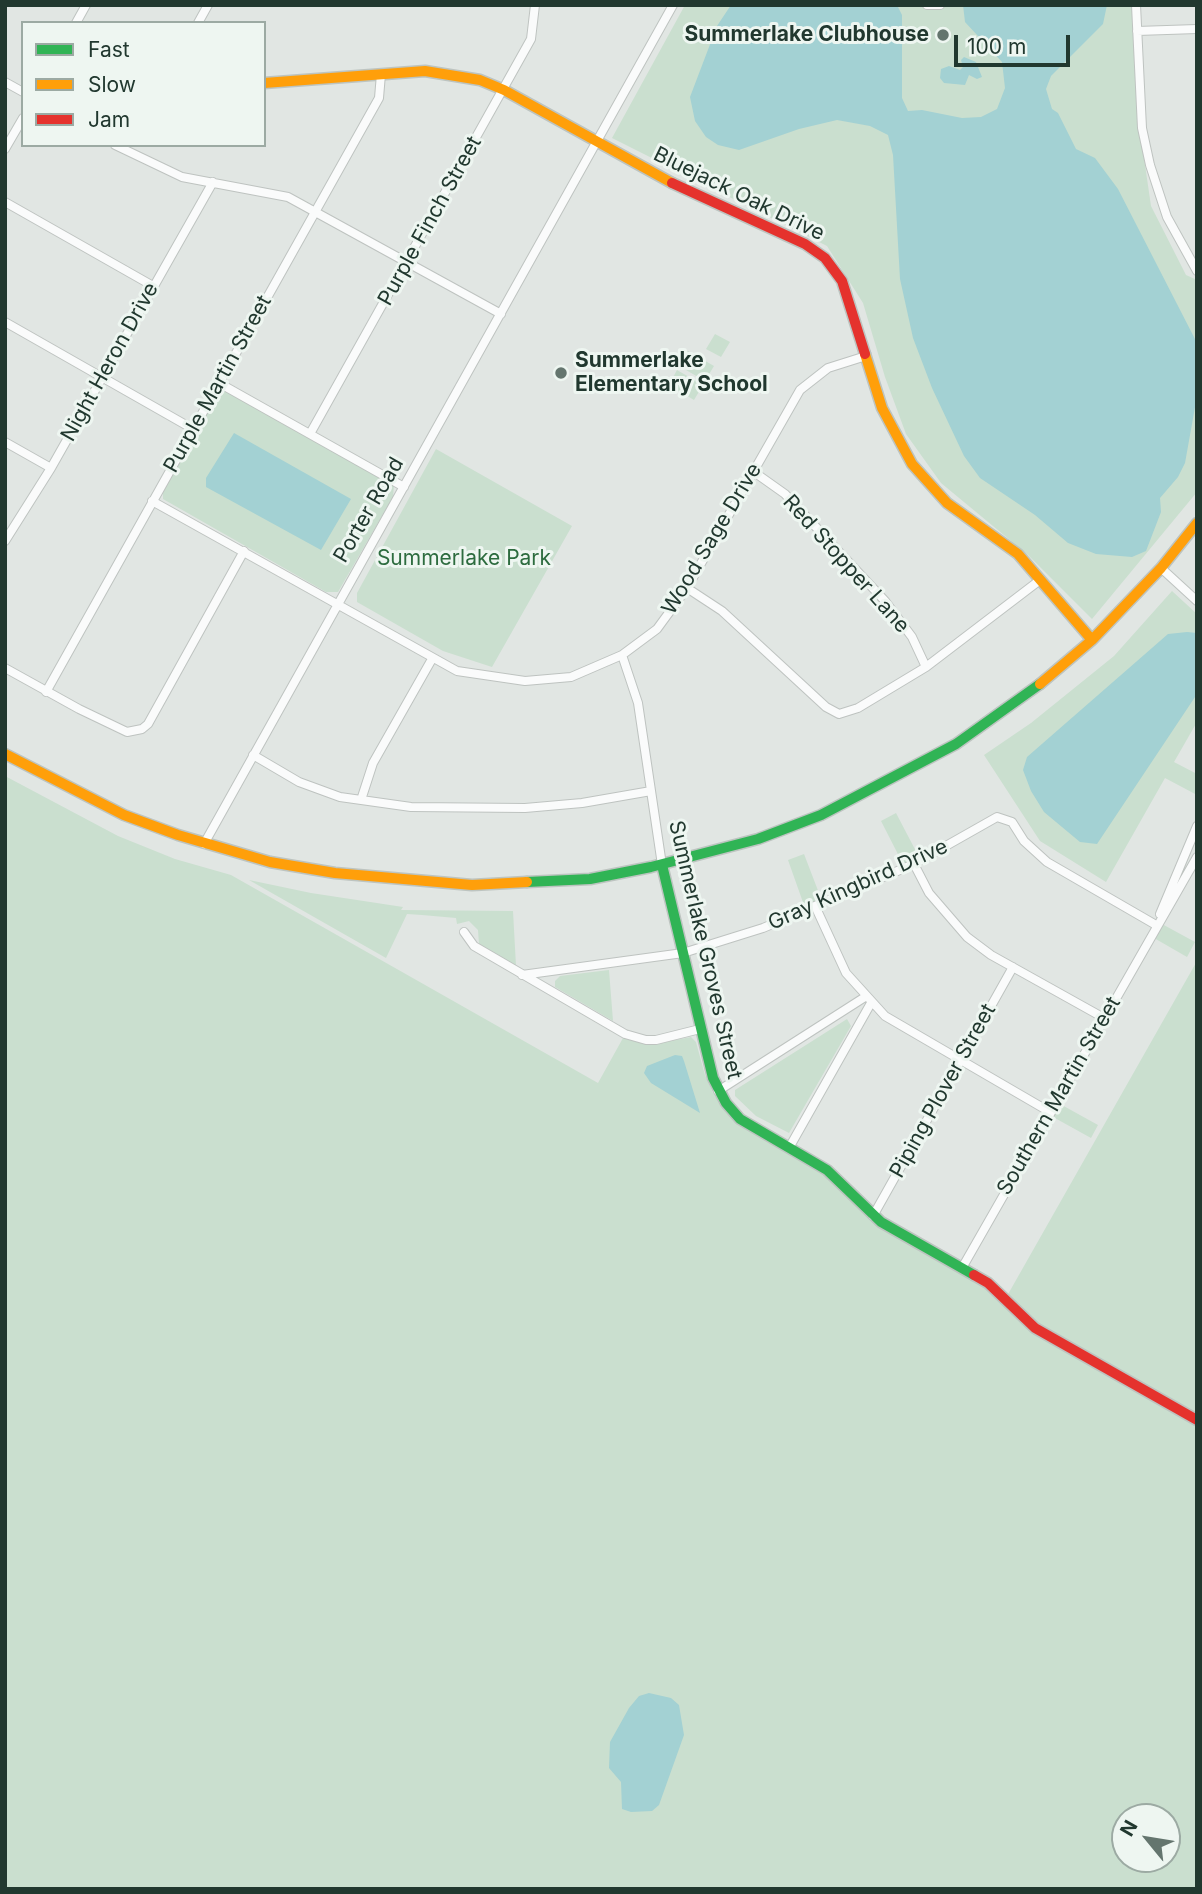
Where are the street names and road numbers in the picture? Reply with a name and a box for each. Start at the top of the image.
street label: Purple Finch Street [373,132,487,310]
street label: Bluejack Oak Drive [649,142,829,246]
street label: Night Heron Drive [56,278,164,446]
street label: Purple Martin Street [159,291,277,477]
street label: Porter Road [329,453,409,567]
street label: Wood Sage Drive [657,459,767,619]
street label: Red Stopper Lane [777,490,915,638]
street label: Summerlake Groves Street [663,818,747,1082]
street label: Gray Kingbird Drive [764,834,952,936]
street label: Southern Martin Street [992,992,1126,1200]
street label: Piping Plover Street [885,1000,1001,1182]

